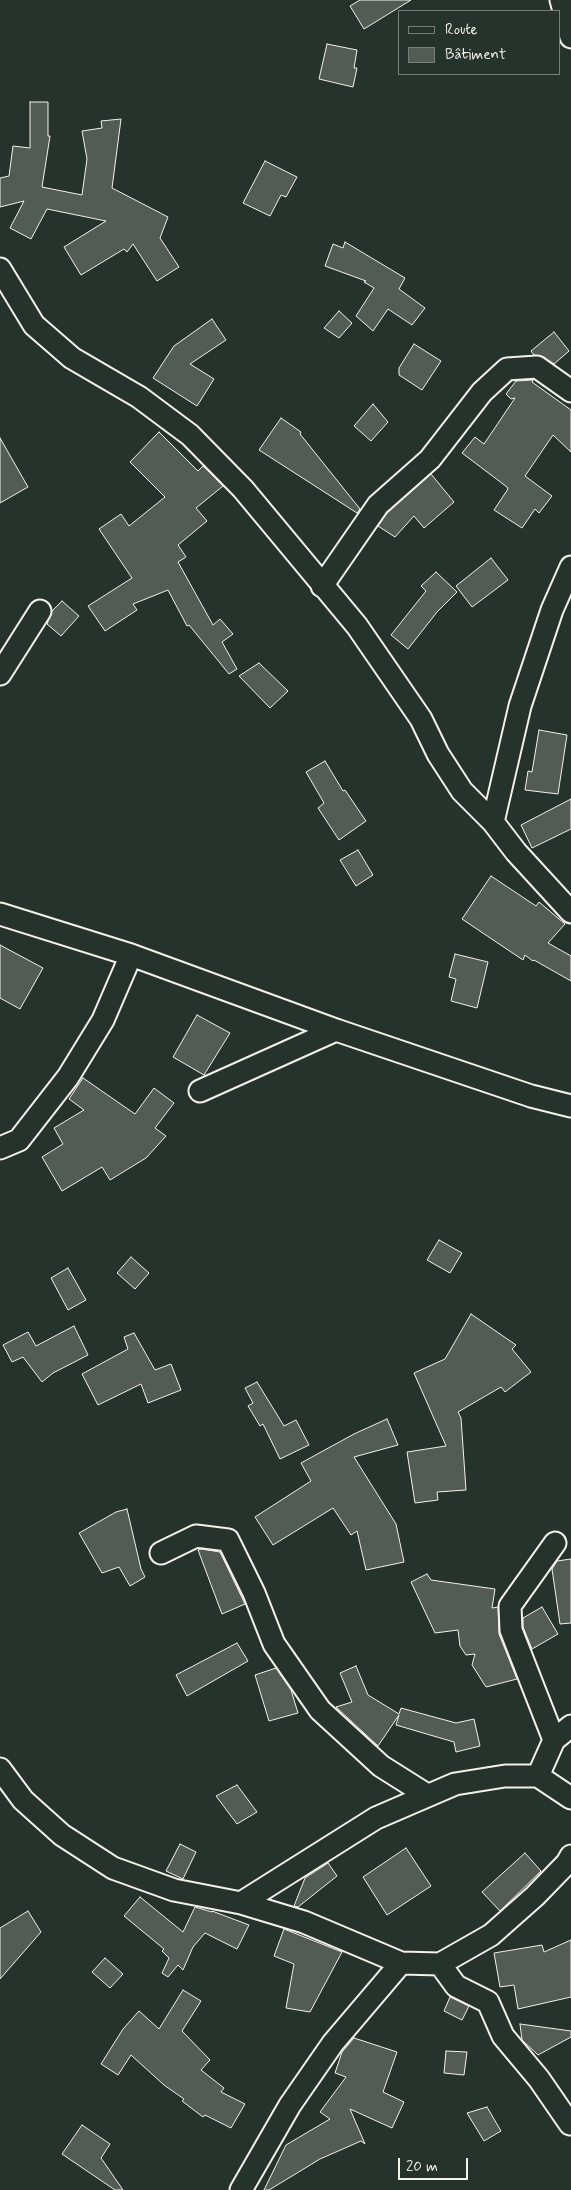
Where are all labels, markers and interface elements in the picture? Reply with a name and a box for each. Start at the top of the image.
legend [398,10,561,75]
text: Route [445,20,478,40]
text: Bâtiment [445,45,506,65]
scale bar [401,2148,471,2180]
text: 20 m [406,2157,438,2177]

